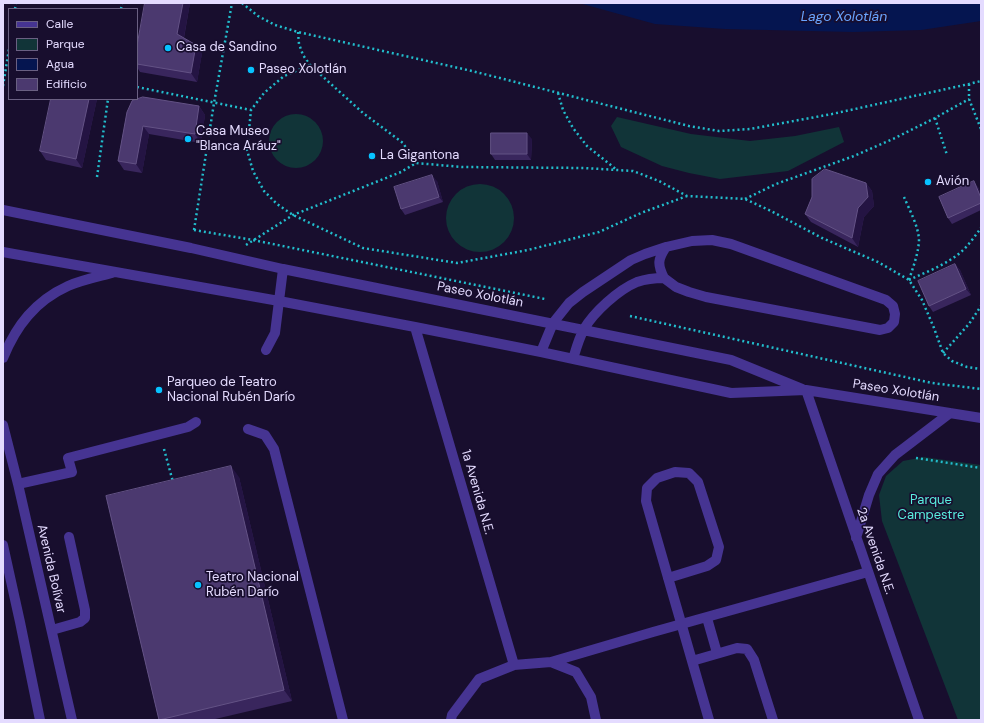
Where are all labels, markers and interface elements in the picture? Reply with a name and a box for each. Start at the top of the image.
legend [8,8,138,100]
water label: Lago Xolotlán [801,9,887,25]
text: Calle [46,16,73,32]
text: Parque [46,36,85,52]
place label: Casa de Sandino [176,40,277,56]
marker: Casa de Sandino [163,43,173,53]
text: Agua [46,56,74,72]
place label: Paseo Xolotlán [259,62,346,78]
marker: Paseo Xolotlán [246,65,256,75]
text: Edificio [46,76,87,92]
place label: Casa Museo "Blanca Aráuz" [196,124,281,155]
marker: Casa Museo "Blanca Aráuz" [183,134,193,144]
place label: La Gigantona [380,148,459,164]
marker: La Gigantona [367,151,377,161]
place label: Avión [936,174,969,190]
marker: Avión [923,177,933,187]
street label: Paseo Xolotlán [436,279,524,311]
place label: Parqueo de Teatro Nacional Rubén Darío [167,375,295,406]
street label: Paseo Xolotlán [852,376,940,406]
marker: Parqueo de Teatro Nacional Rubén Darío [154,385,164,395]
street label: 1a Avenida N.E. [457,448,497,536]
park label: Parque Campestre [898,493,964,524]
street label: 2a Avenida N.E. [853,506,897,596]
street label: Avenida Bolívar [33,523,69,615]
place label: Teatro Nacional Rubén Darío [206,570,299,601]
marker: Teatro Nacional Rubén Darío [193,580,203,590]

